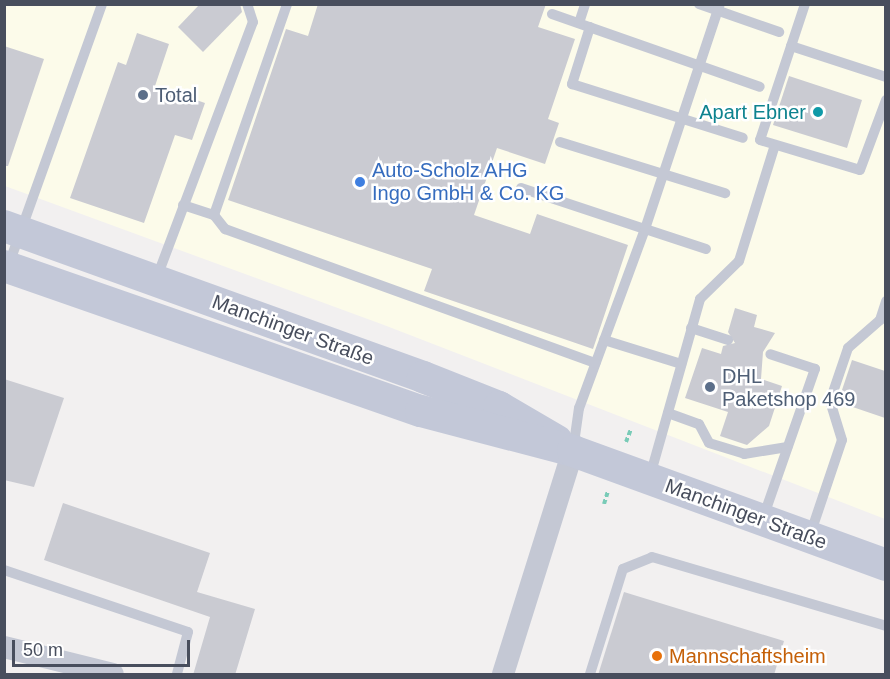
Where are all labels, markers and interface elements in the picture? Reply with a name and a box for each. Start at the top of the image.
place label: Total [155,83,197,107]
marker: Total [136,88,150,102]
place label: Apart Ebner [699,100,806,124]
marker: Apart Ebner [811,105,825,119]
place label: Auto-Scholz AHG Ingo GmbH & Co. KG [372,158,564,205]
marker: Auto-Scholz AHG Ingo GmbH & Co. KG [353,175,367,189]
street label: Manchinger Straße [209,290,377,370]
place label: DHL Paketshop 469 [722,364,855,411]
marker: DHL Paketshop 469 [703,380,717,394]
street label: Manchinger Straße [662,474,830,554]
scale bar [15,628,194,666]
text: 50 m [23,640,63,660]
place label: Mannschaftsheim [669,644,826,668]
marker: Mannschaftsheim [650,649,664,663]

